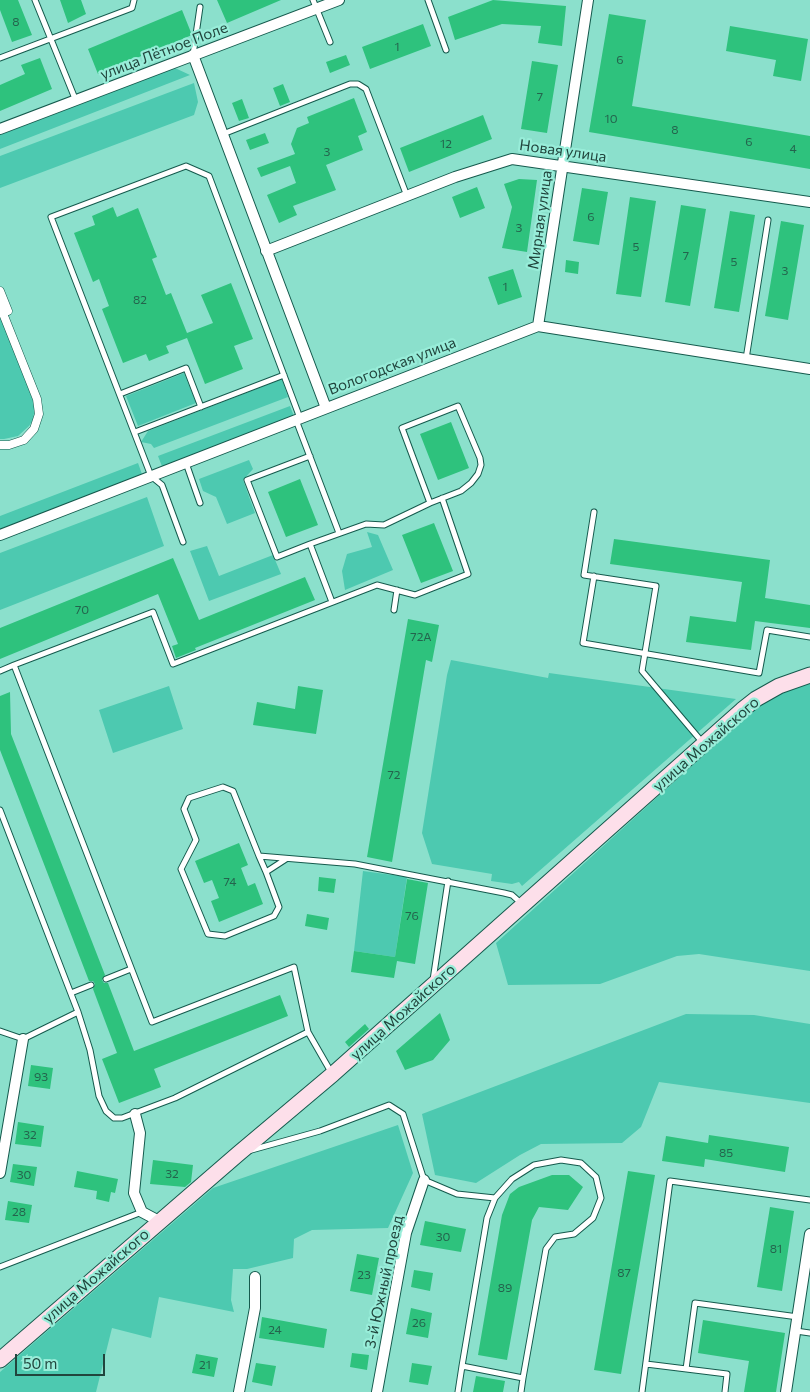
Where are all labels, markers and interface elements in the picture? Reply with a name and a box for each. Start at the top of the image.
house number: 8 [12,15,20,29]
street label: улица Лётное Поле [98,18,230,84]
house number: 1 [394,40,400,54]
house number: 6 [616,53,624,67]
house number: 7 [537,90,543,104]
house number: 10 [605,112,617,126]
house number: 8 [671,123,679,137]
house number: 6 [745,135,753,149]
street label: Новая улица [518,136,608,166]
house number: 12 [440,137,452,151]
house number: 4 [789,142,797,156]
house number: 3 [324,145,330,159]
street label: Мирная улица [524,169,556,271]
house number: 6 [587,210,595,224]
house number: 3 [516,221,522,235]
house number: 5 [633,240,639,254]
house number: 7 [683,249,689,263]
house number: 5 [731,255,737,269]
house number: 3 [782,264,788,278]
house number: 1 [502,280,508,294]
house number: 82 [133,293,147,307]
street label: Вологодская улица [326,333,458,399]
house number: 70 [75,603,89,617]
house number: 72А [410,630,432,644]
street label: улица Можайского [649,693,763,795]
house number: 72 [388,768,400,782]
house number: 74 [224,875,236,889]
house number: 76 [405,909,419,923]
street label: улица Можайского [347,960,459,1064]
house number: 93 [34,1070,48,1084]
house number: 32 [23,1128,37,1142]
house number: 85 [719,1146,733,1160]
house number: 32 [165,1167,179,1181]
house number: 30 [17,1168,31,1182]
house number: 28 [12,1205,26,1219]
street label: 3-й Южный проезд [361,1214,407,1350]
street label: улица Можайского [39,1225,153,1327]
house number: 30 [436,1230,450,1244]
house number: 81 [770,1242,782,1256]
house number: 87 [617,1266,631,1280]
house number: 23 [357,1268,371,1282]
house number: 89 [498,1281,512,1295]
house number: 26 [412,1316,426,1330]
house number: 24 [268,1323,282,1337]
scale bar [18,1344,108,1376]
text: 50 m [23,1354,57,1372]
house number: 21 [199,1358,211,1372]

